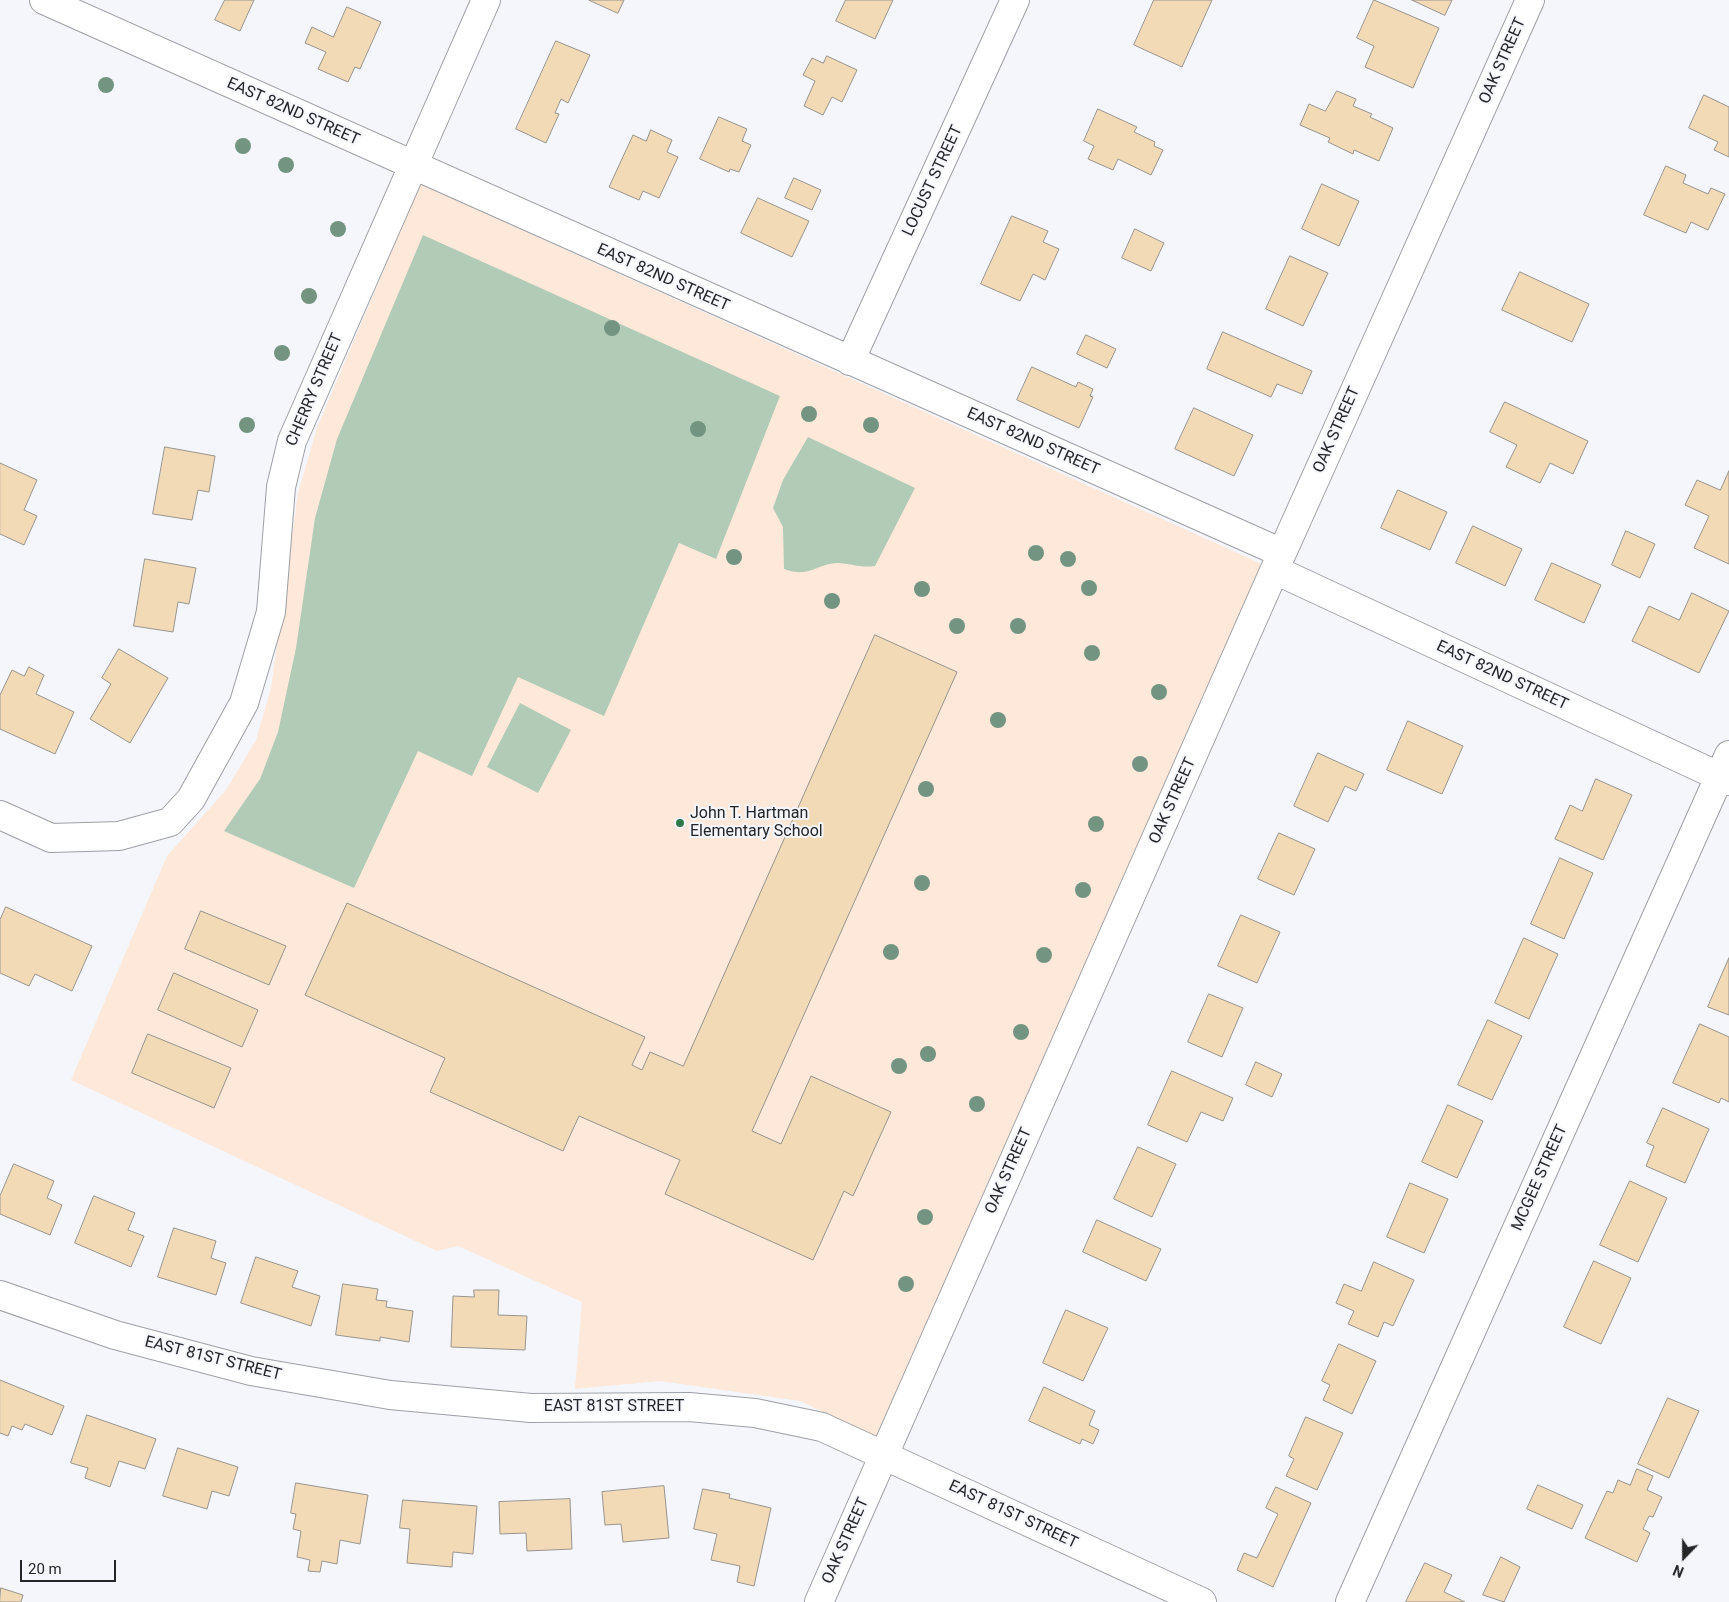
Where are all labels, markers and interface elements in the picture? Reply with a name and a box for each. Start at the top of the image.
street label: OAK STREET [1476,15,1530,107]
street label: EAST 82ND STREET [224,74,362,150]
street label: LOCUST STREET [899,123,967,239]
street label: EAST 82ND STREET [594,240,732,316]
street label: CHERRY STREET [283,331,347,449]
street label: OAK STREET [1310,384,1364,476]
street label: EAST 82ND STREET [964,404,1102,480]
street label: EAST 82ND STREET [1433,637,1571,715]
street label: OAK STREET [1146,755,1200,847]
place label: John T. Hartman Elementary School [690,804,823,842]
marker: John T. Hartman Elementary School [674,817,686,829]
street label: MCGEE STREET [1508,1122,1572,1234]
street label: OAK STREET [982,1125,1036,1217]
street label: EAST 81ST STREET [143,1333,283,1385]
street label: EAST 81ST STREET [544,1397,684,1417]
street label: EAST 81ST STREET [945,1477,1081,1553]
street label: OAK STREET [819,1495,873,1587]
north arrow [1659,1532,1709,1582]
scale bar [22,1550,119,1582]
text: 20 m [28,1560,62,1578]
text: N [1671,1562,1686,1580]

